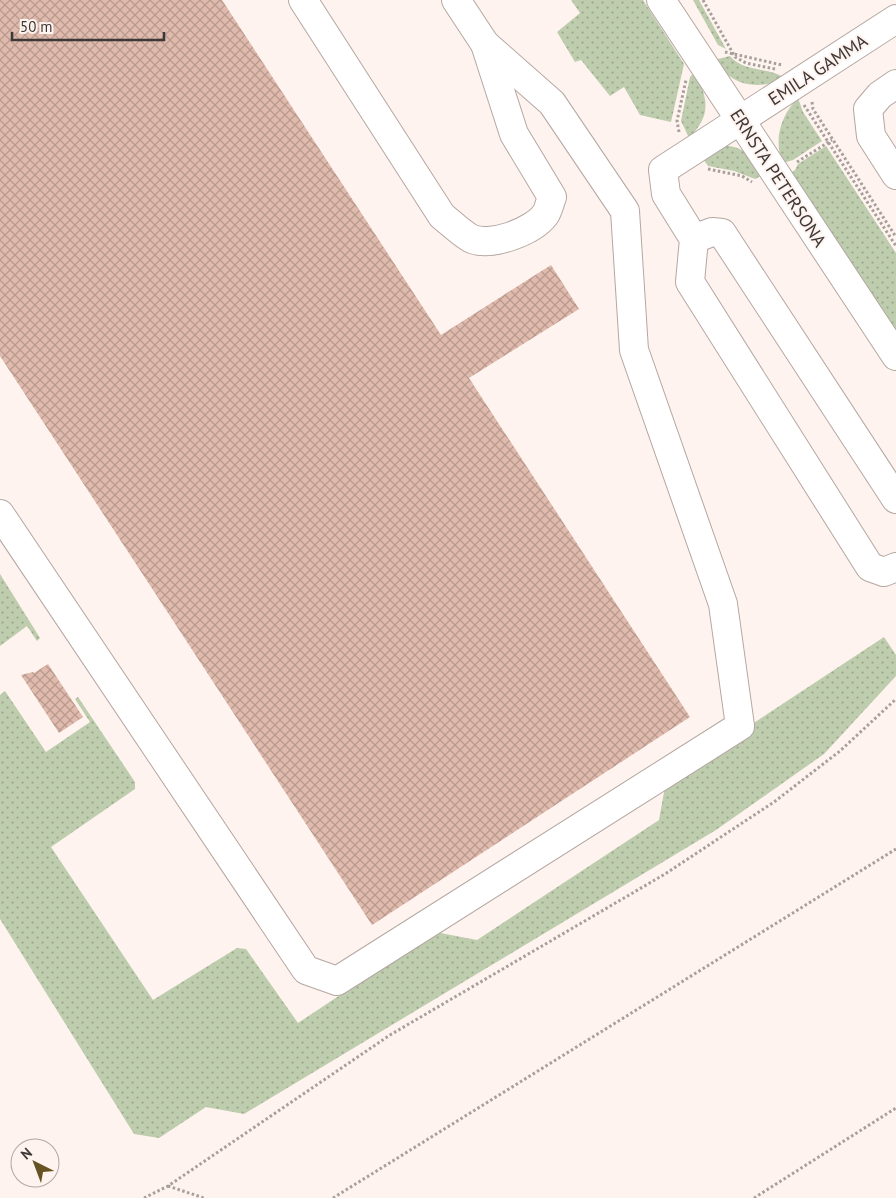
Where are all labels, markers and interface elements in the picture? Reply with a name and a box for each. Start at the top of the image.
scale bar [12,10,165,42]
text: 50 m [20,17,53,36]
street label: EMILA GAMMA [764,29,872,110]
street label: ERNSTA PETERSONA [725,104,832,251]
north arrow [10,1138,60,1188]
text: N [17,1144,36,1163]

